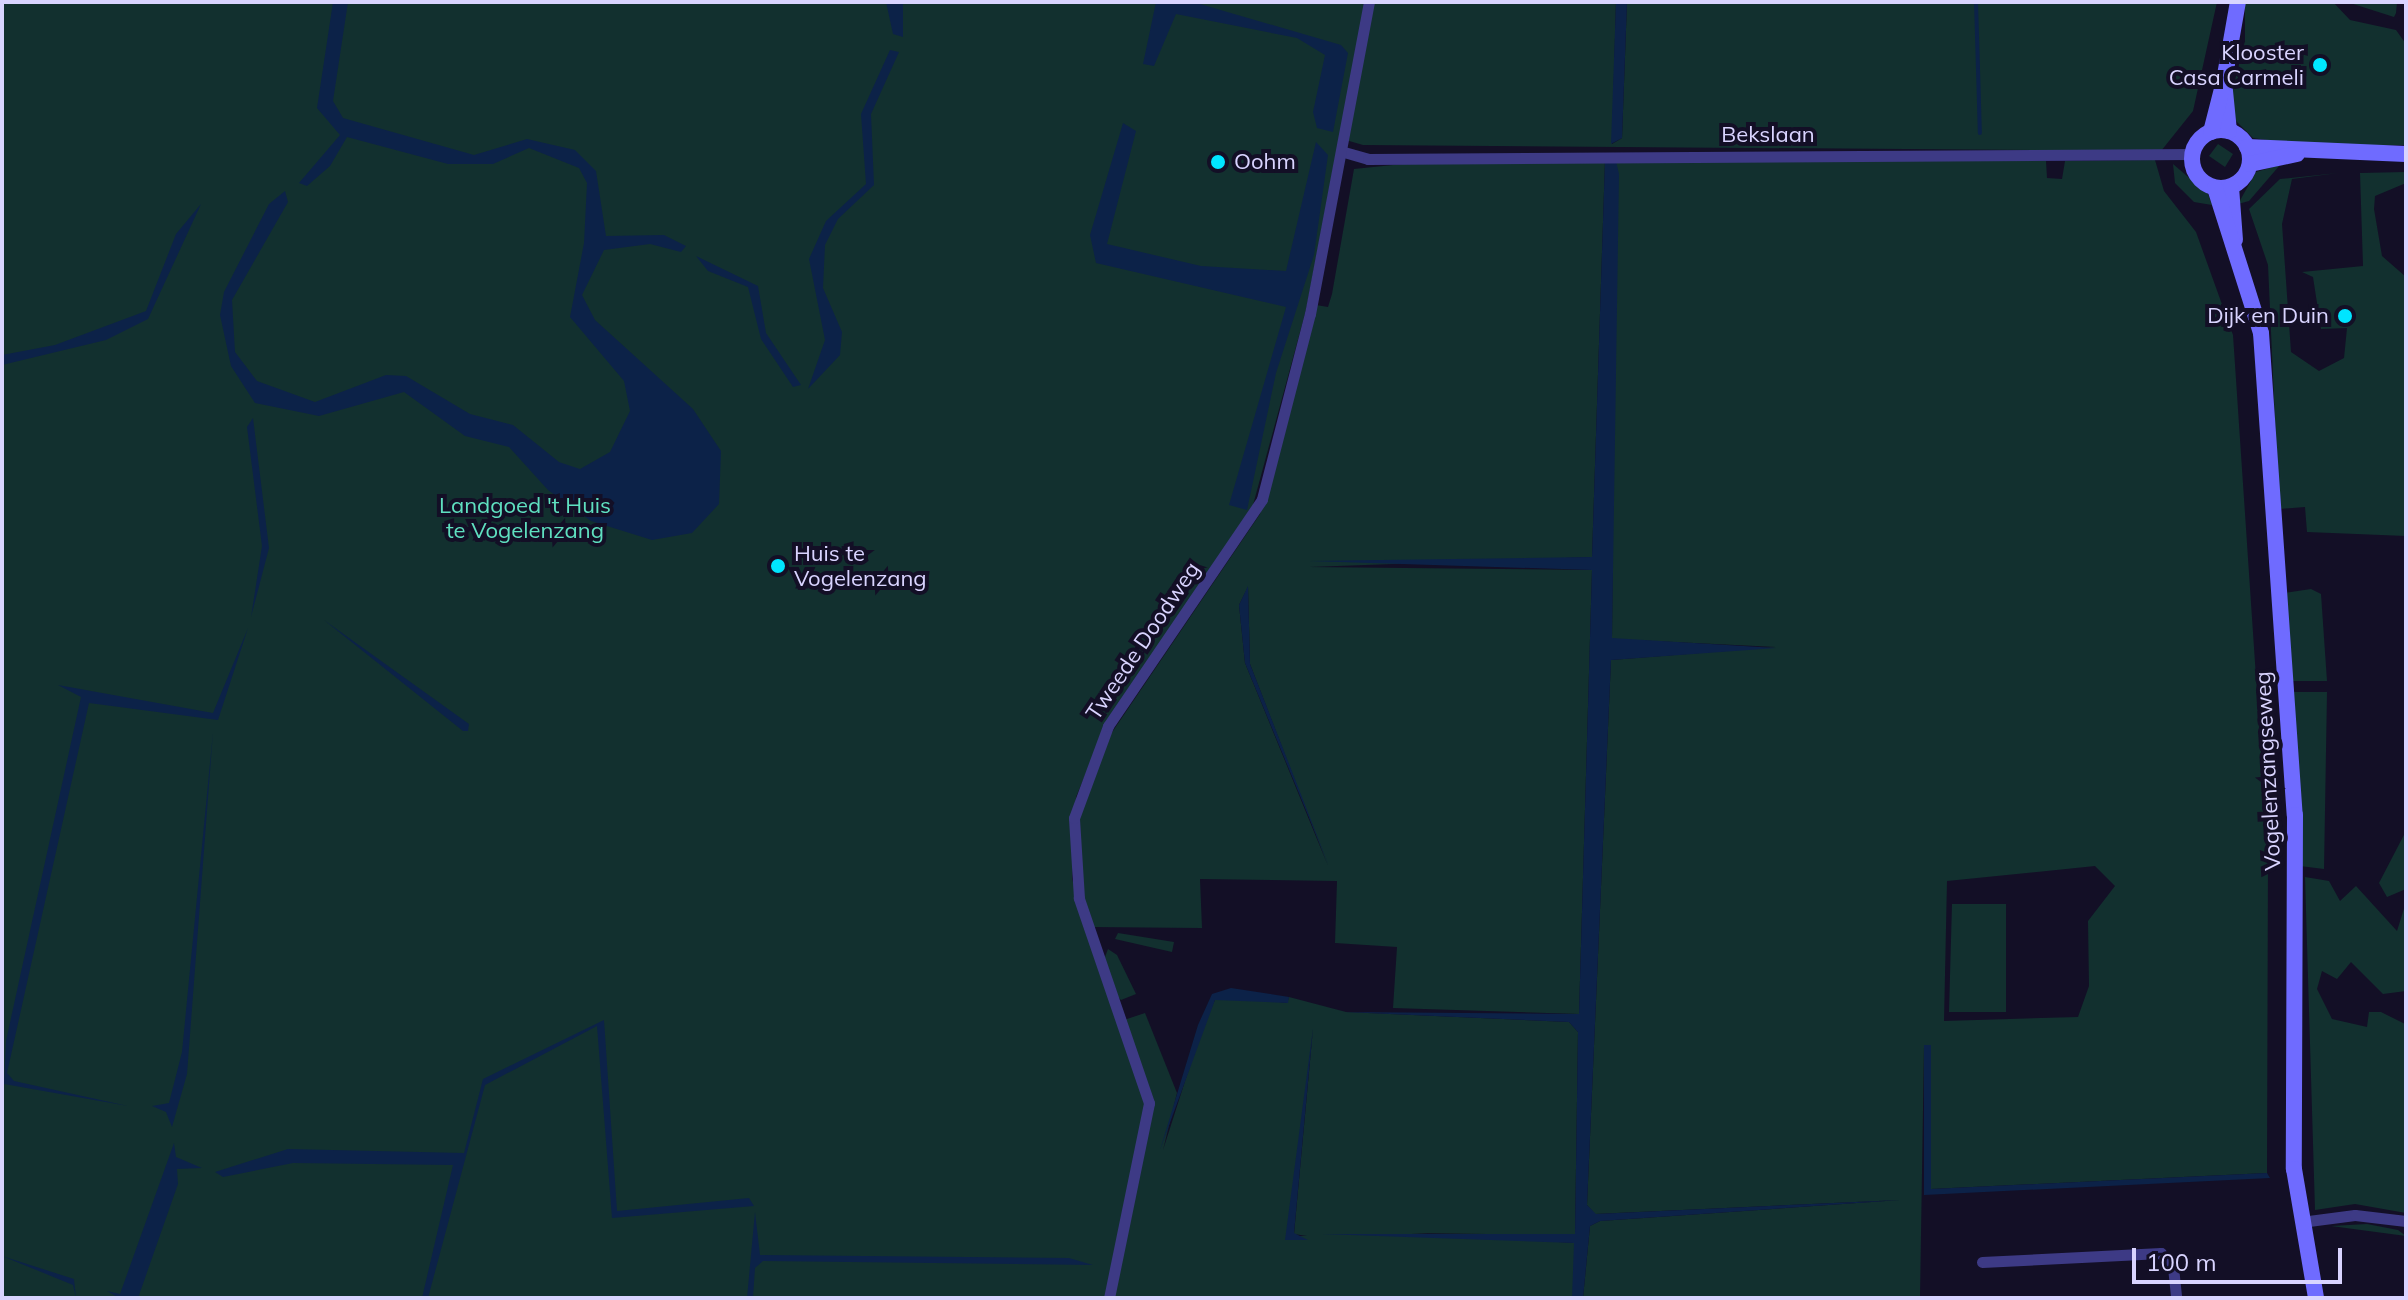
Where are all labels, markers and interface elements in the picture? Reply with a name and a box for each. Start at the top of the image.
place label: Klooster Casa Carmeli [2169,39,2304,90]
marker: Klooster Casa Carmeli [2311,56,2329,74]
street label: Bekslaan [1721,122,1815,148]
place label: Oohm [1234,149,1296,175]
marker: Oohm [1209,153,1227,171]
place label: Dijk en Duin [2207,303,2329,329]
marker: Dijk en Duin [2336,307,2354,325]
park label: Landgoed 't Huis te Vogelenzang [439,492,611,544]
place label: Huis te Vogelenzang [794,540,927,592]
marker: Huis te Vogelenzang [769,557,787,575]
street label: Tweede Doodweg [1080,557,1206,725]
street label: Vogelenzangseweg [2250,671,2286,871]
scale bar [2136,1232,2346,1282]
text: 100 m [2146,1247,2217,1277]

